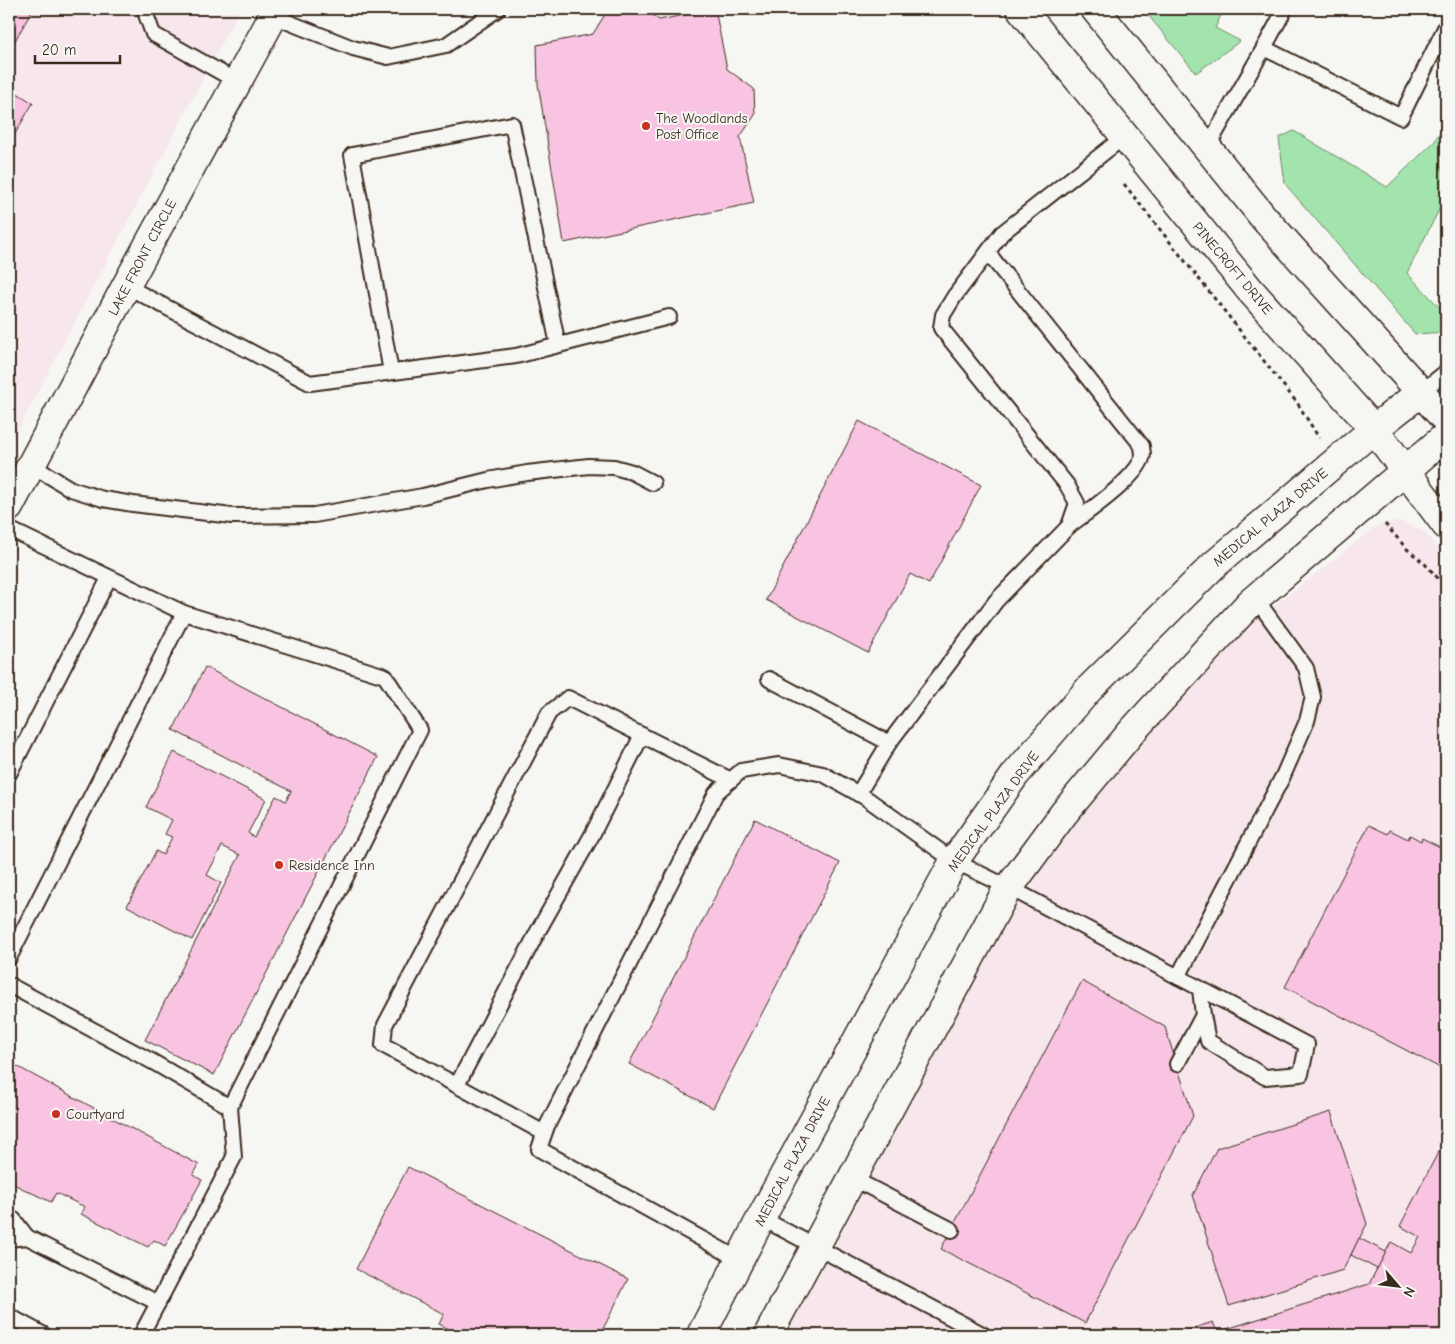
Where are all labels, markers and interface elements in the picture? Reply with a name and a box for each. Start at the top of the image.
scale bar [35,32,120,64]
text: 20 m [42,41,76,59]
place label: The Woodlands Post Office [656,110,748,143]
marker: The Woodlands Post Office [640,120,652,132]
street label: LAKE FRONT CIRCLE [105,196,180,318]
street label: PINECROFT DRIVE [1189,219,1276,318]
street label: MEDICAL PLAZA DRIVE [1209,464,1331,570]
street label: MEDICAL PLAZA DRIVE [944,748,1043,875]
place label: Residence Inn [289,857,375,874]
marker: Residence Inn [273,859,285,871]
street label: MEDICAL PLAZA DRIVE [751,1093,834,1229]
place label: Courtyard [66,1106,125,1123]
marker: Courtyard [50,1108,62,1120]
north arrow [1372,1262,1422,1312]
text: N [1399,1284,1419,1300]

